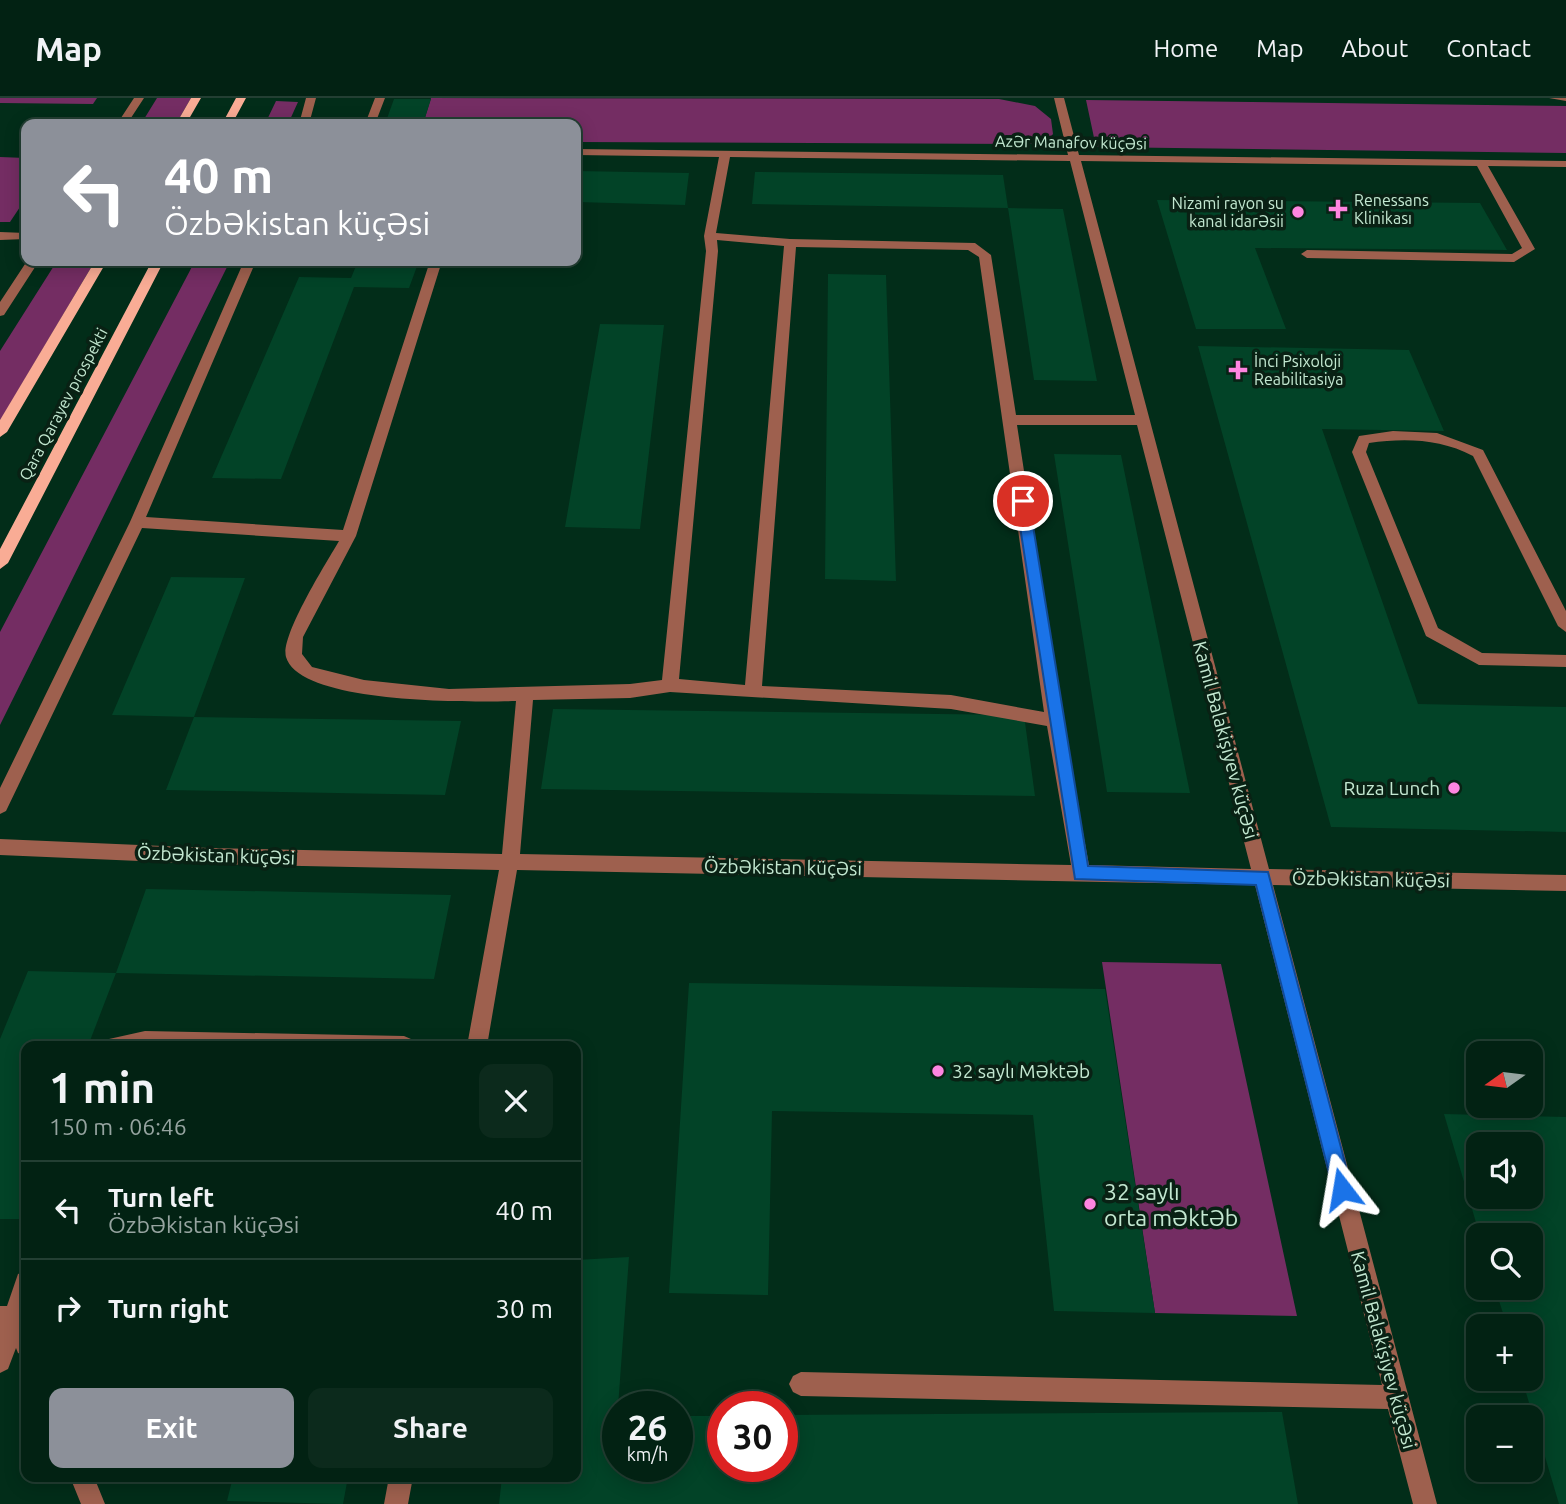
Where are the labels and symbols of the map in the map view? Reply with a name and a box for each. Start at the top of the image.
street label: Azər Manafov küçəsi [995,132,1147,152]
place label: Renessans Klinikası [1354,191,1429,227]
place label: Nizami rayon su kanal idarəsii [1172,194,1284,230]
marker: Renessans Klinikası [1328,199,1348,219]
marker: Nizami rayon su kanal idarəsii [1290,204,1306,220]
street label: Qara Qarayev prospekti [15,325,111,483]
place label: İnci Psixoloji Reabilitasiya [1254,352,1344,388]
marker: İnci Psixoloji Reabilitasiya [1228,360,1248,380]
pin [993,471,1053,531]
street label: Kamil Balakişiyev küçəsi [1189,639,1263,841]
place label: Ruza Lunch [1343,777,1440,799]
marker: Ruza Lunch [1446,780,1462,796]
street label: Özbəkistan küçəsi [137,841,295,869]
street label: Özbəkistan küçəsi [704,855,862,879]
street label: Özbəkistan küçəsi [1292,867,1450,891]
north arrow [1466,1041,1544,1118]
place label: 32 saylı Məktəb [952,1060,1090,1082]
marker: 32 saylı Məktəb [930,1063,946,1079]
position arrow [1305,1152,1379,1226]
place label: 32 saylı orta məktəb [1104,1179,1238,1230]
marker: 32 saylı orta məktəb [1082,1196,1098,1212]
street label: Kamil Balakişiyev küçəsi [1347,1249,1421,1451]
speed limit sign: 30 [707,1391,798,1482]

